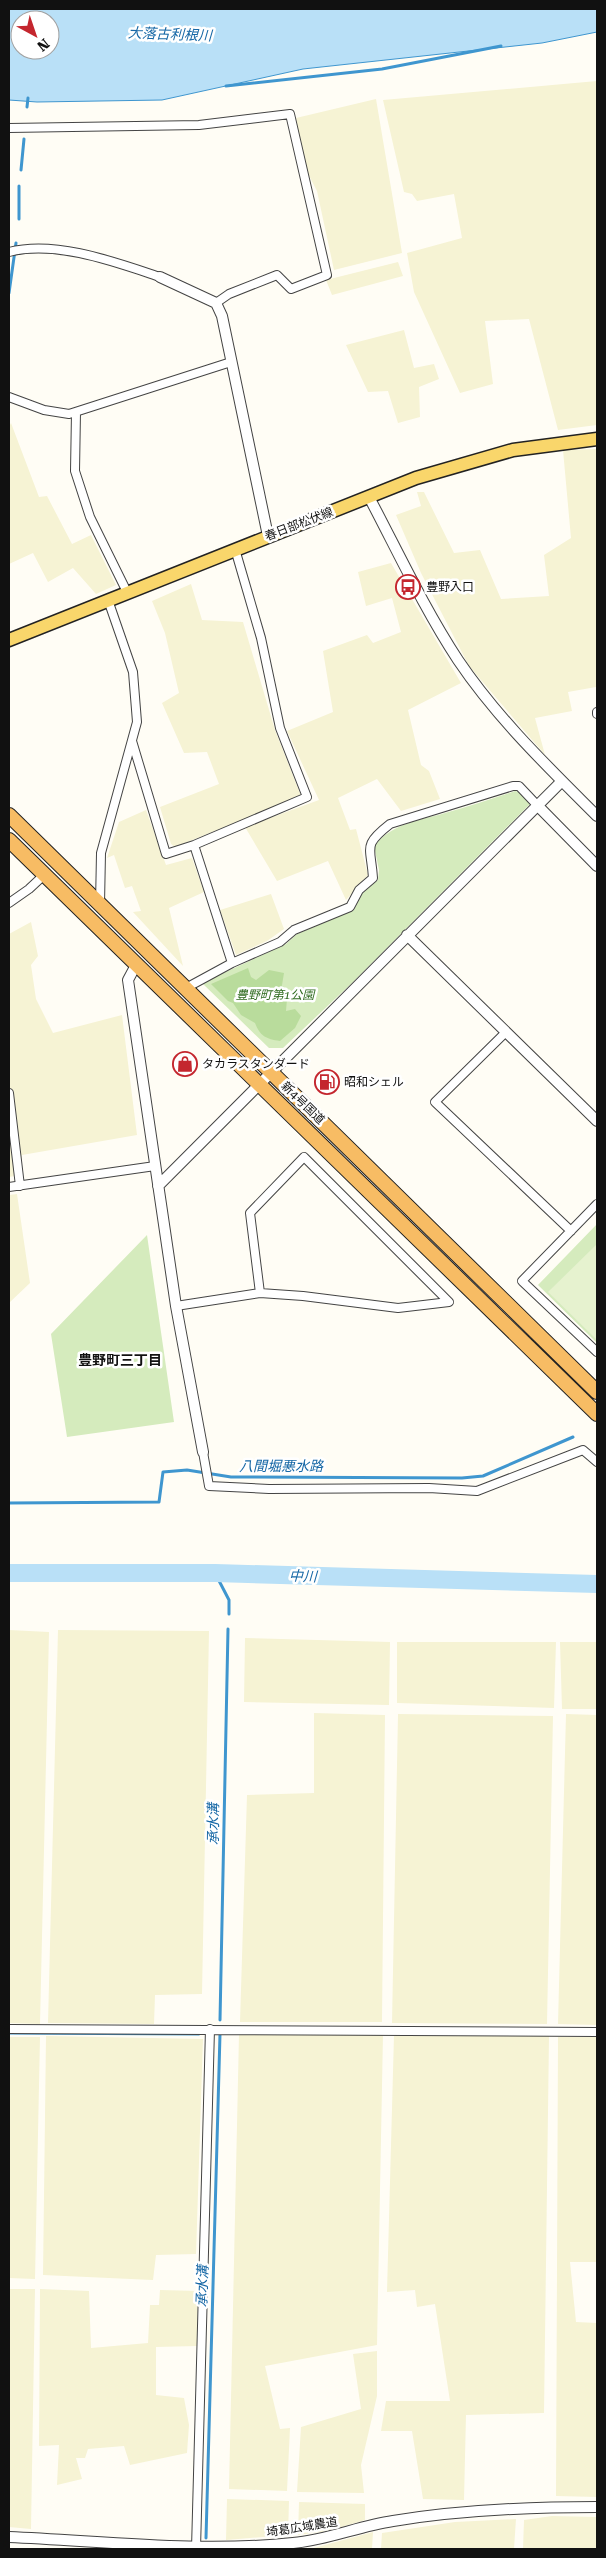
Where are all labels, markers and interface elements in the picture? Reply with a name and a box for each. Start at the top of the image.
north arrow [10,10,60,60]
water label: 大落古利根川 [128,25,214,44]
text: N [34,35,53,55]
street label: 春日部松伏線 [263,505,335,543]
bus stop icon: 豊野入口 [395,574,421,600]
place label: 豊野入口 [426,580,474,594]
park label: 豊野町第1公園 [236,988,316,1002]
shop icon: タカラスタンダード [172,1051,198,1077]
place label: タカラスタンダード [202,1057,310,1071]
fuel station icon: 昭和シェル [314,1069,340,1095]
place label: 昭和シェル [344,1075,404,1089]
street label: 新4号国道 [278,1079,328,1127]
district label: 豊野町三丁目 [78,1352,162,1368]
water label: 八間堀悪水路 [239,1458,324,1474]
water label: 中川 [289,1568,319,1585]
water label: 承水溝 [205,1801,221,1845]
water label: 承水溝 [193,2263,211,2307]
street label: 埼葛広域農道 [265,2514,339,2540]

